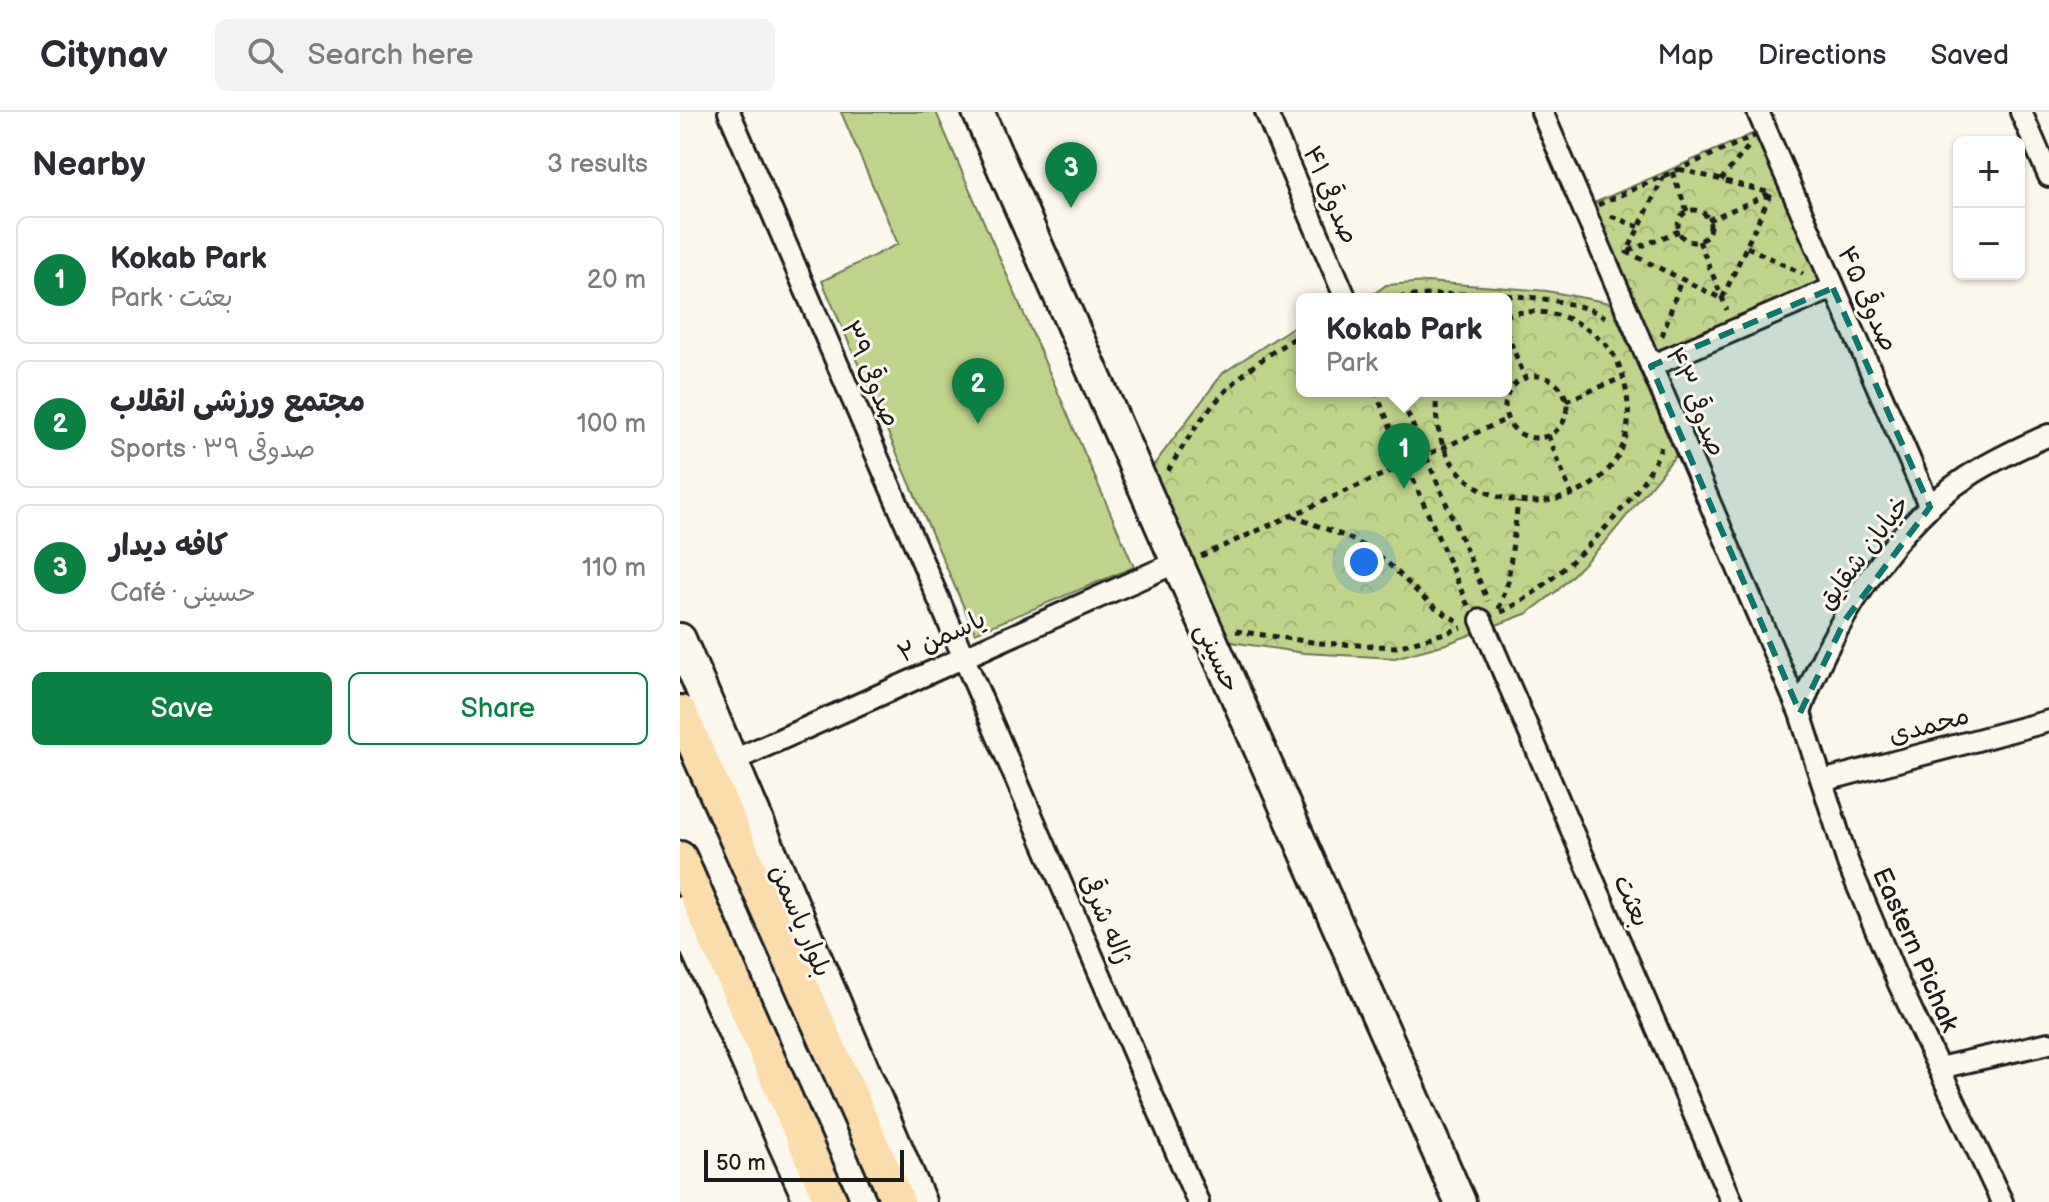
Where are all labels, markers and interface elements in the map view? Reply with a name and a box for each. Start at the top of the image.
search box [215,19,775,91]
text: Citynav [40,33,167,78]
icon: search [243,33,287,77]
text: Search here [307,37,474,73]
text: Map [1657,39,1714,72]
text: Directions [1758,39,1886,72]
text: Saved [1930,39,2009,72]
map controls [1953,136,2025,280]
button: + [1953,136,2025,208]
street label: صدوقی ۴۱ [1295,140,1366,249]
pin: 3 [1045,142,1097,208]
text: Nearby [32,144,146,185]
text: 3 results [547,149,648,180]
button: − [1953,208,2025,280]
text: Kokab Park [110,241,267,277]
street label: صدوقی ۴۵ [1830,241,1906,357]
text: 1 [55,265,65,296]
text: 20 m [587,265,646,296]
text: Park · بعثت [110,283,233,314]
popup [1296,293,1512,397]
text: Kokab Park [1326,312,1482,348]
street label: صدوقی ۳۹ [834,315,908,432]
street label: صدوقی ۴۳ [1658,342,1734,461]
text: Park [1326,348,1378,379]
pin: 2 [952,358,1004,424]
text: مجتمع ورزشی انقلاب [110,384,365,420]
text: 2 [52,409,68,440]
text: 100 m [577,409,646,440]
pin: 1 [1378,423,1430,489]
text: Sports · صدوقی ۳۹ [110,434,315,465]
street label: خیابان شقایق [1811,490,1917,616]
text: کافه دیدار [110,528,228,564]
your location [1344,542,1384,582]
text: 3 [52,553,68,584]
text: 110 m [582,553,646,584]
text: Café · حسینی [110,578,256,609]
street label: یاسمن ۲ [893,604,991,670]
street label: حسینی [1188,618,1246,698]
button: Save [32,672,332,745]
button: Share [348,672,648,745]
street label: محمدی [1885,700,1973,752]
street label: بلوار یاسمن [762,860,838,982]
street label: Eastern Pichak [1865,863,1965,1037]
street label: ژاله شرقی [1072,868,1140,969]
street label: بعثت [1606,870,1656,932]
scale bar [704,1146,904,1182]
text: 50 m [716,1150,766,1177]

